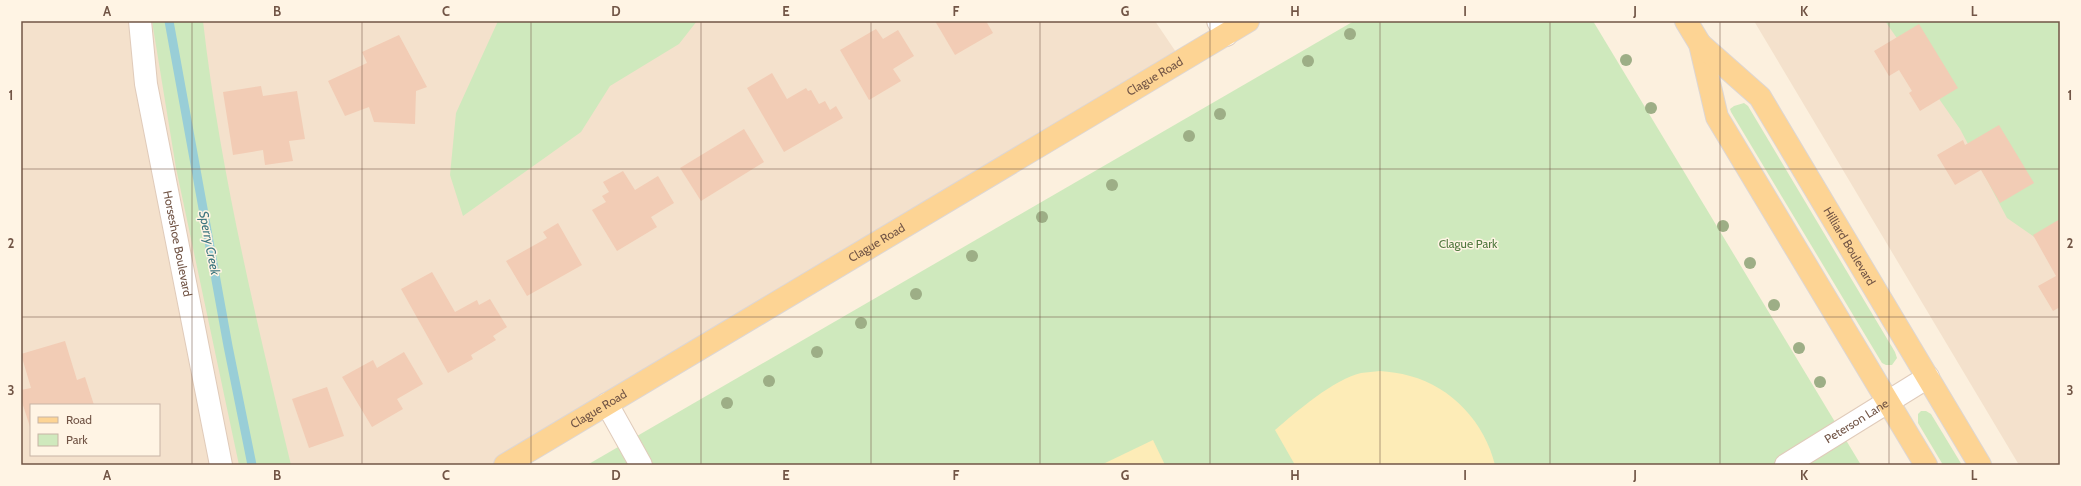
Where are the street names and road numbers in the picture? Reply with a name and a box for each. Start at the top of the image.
street label: Clague Road [1124,54,1186,99]
street label: Horseshoe Boulevard [160,189,196,298]
street label: Hilliard Boulevard [1820,204,1879,288]
street label: Clague Road [845,220,907,265]
street label: Clague Road [567,386,629,431]
street label: Peterson Lane [1822,395,1891,446]

